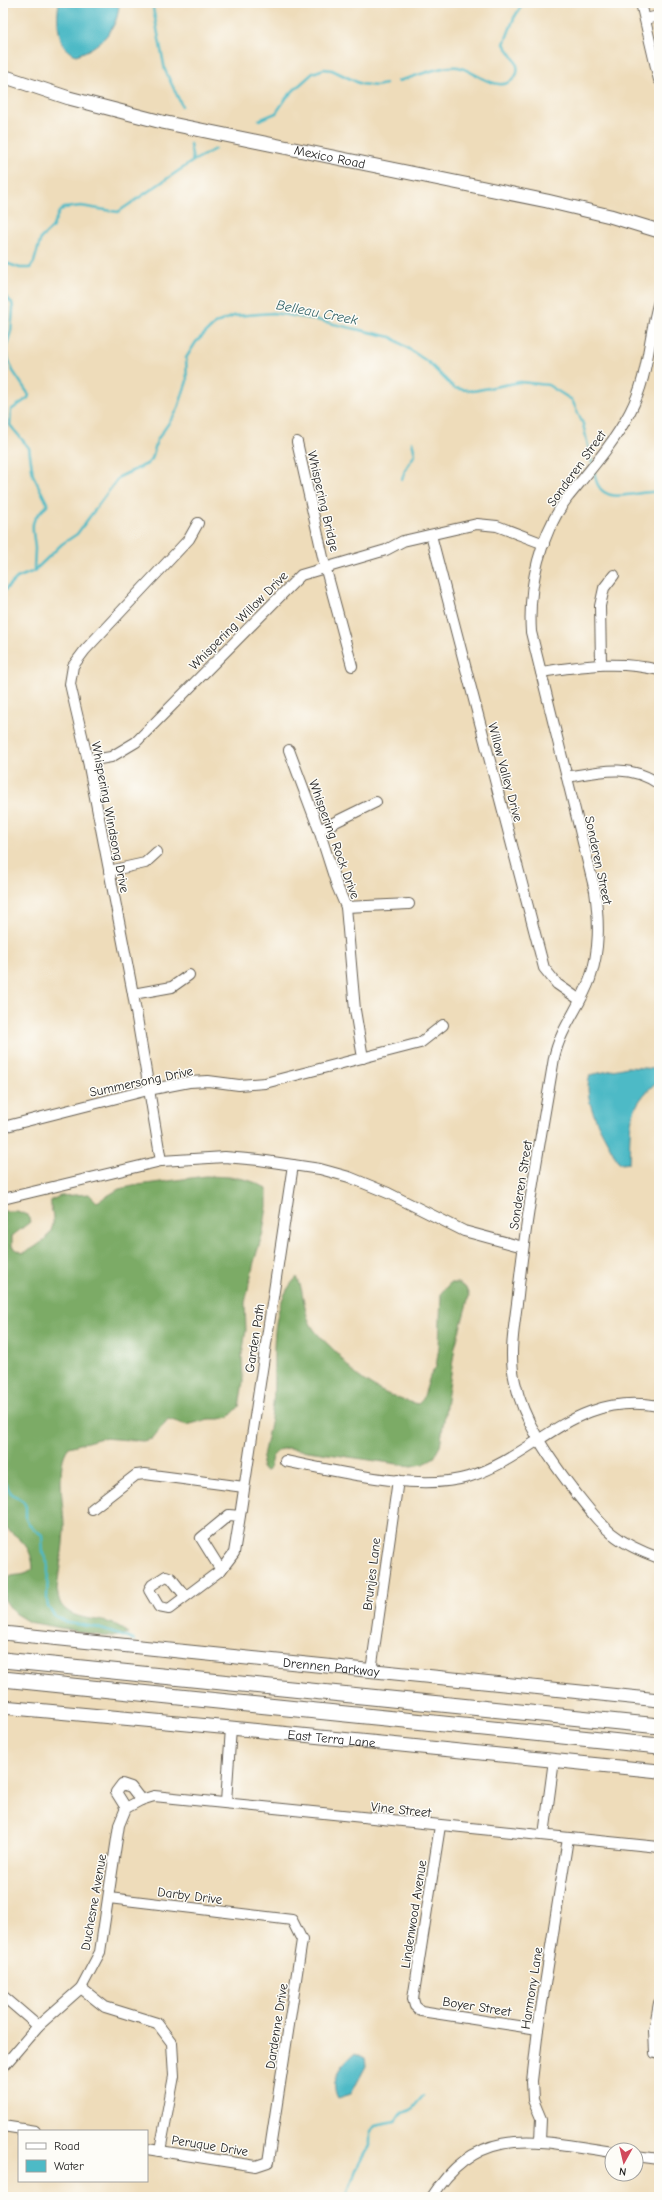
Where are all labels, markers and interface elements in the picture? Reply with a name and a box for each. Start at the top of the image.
street label: Mexico Road [293,142,367,172]
water label: Belleau Creek [275,296,359,329]
street label: Sonderen Street [544,426,610,509]
street label: Whispering Bridge [305,449,343,553]
street label: Whispering Willow Drive [186,568,291,673]
street label: Willow Valley Drive [485,721,526,824]
street label: Whispering Windsong Drive [89,740,133,894]
street label: Whispering Rock Drive [306,777,363,901]
street label: Sonderen Street [582,814,615,907]
street label: Summersong Drive [88,1063,195,1100]
street label: Sonderen Street [506,1138,535,1231]
street label: Garden Path [242,1302,267,1374]
street label: Brunjes Lane [360,1536,383,1611]
street label: Drennen Parkway [282,1655,380,1679]
street label: East Terra Lane [287,1727,377,1751]
street label: Vine Street [370,1799,433,1820]
street label: Duchesne Avenue [78,1852,109,1951]
street label: Lindenwood Avenue [398,1858,430,1969]
street label: Darby Drive [157,1884,224,1907]
street label: Harmony Lane [518,1945,545,2030]
street label: Dardenne Drive [262,1982,291,2070]
street label: Boyer Street [442,1994,513,2020]
legend [18,2130,148,2182]
street label: Peruque Drive [171,2132,250,2159]
text: Road [54,2139,80,2153]
north arrow [604,2142,644,2182]
text: Water [54,2159,84,2173]
text: N [618,2164,627,2178]

